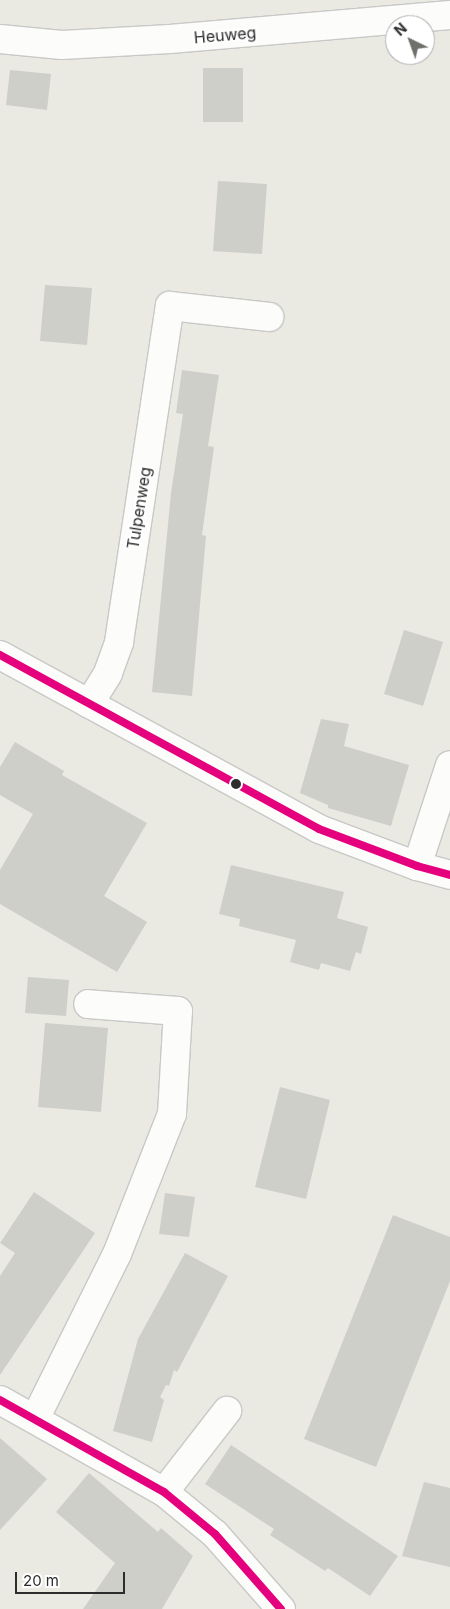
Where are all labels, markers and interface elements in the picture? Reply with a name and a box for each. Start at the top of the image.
north arrow [385,15,435,65]
text: N [391,19,410,39]
street label: Heuweg [193,23,257,47]
street label: Tulpenweg [123,466,155,550]
unlabelled marker [231,779,241,789]
scale bar [18,1562,128,1594]
text: 20 m [23,1571,59,1590]

